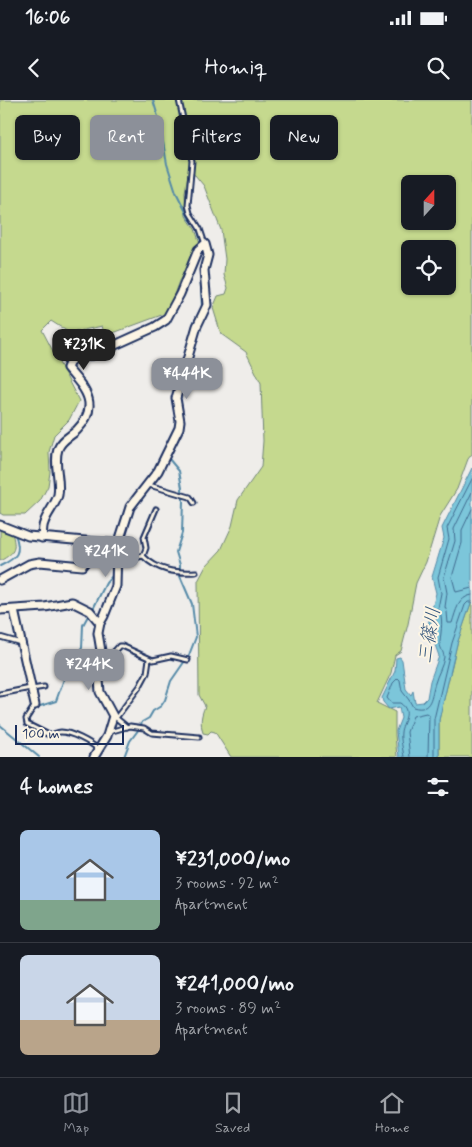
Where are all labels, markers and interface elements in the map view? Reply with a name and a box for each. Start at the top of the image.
text: 16:06 [25,5,70,30]
icon: back [20,54,48,82]
text: Homiq [204,54,268,82]
icon: search [424,54,452,82]
chip: Buy [15,115,80,160]
chip: Rent [90,115,164,160]
chip: Filters [174,115,260,160]
chip: New [270,115,338,160]
north arrow [401,175,456,230]
map controls [401,175,456,295]
button: locate [401,240,456,295]
pin: ¥231K [49,328,119,371]
text: ¥231K [63,334,105,355]
pin: ¥444K [152,358,222,400]
text: ¥444K [163,363,211,384]
pin: ¥241K [71,536,141,578]
text: ¥241K [84,541,128,562]
water label: 三篠川 [413,605,446,665]
pin: ¥244K [54,648,124,691]
text: ¥244K [65,654,113,675]
scale bar [15,722,124,745]
text: 100 m [22,725,60,743]
text: 4 homes [20,773,93,801]
icon: filters [424,773,452,801]
text: ¥231,000/mo [175,845,290,873]
icon: home [60,850,120,910]
text: 3 rooms · 92 m² [175,873,279,894]
text: Apartment [175,894,248,915]
text: ¥241,000/mo [175,970,294,998]
icon: home [60,975,120,1035]
text: 3 rooms · 89 m² [175,998,281,1019]
text: Apartment [175,1019,248,1040]
tab: Map [62,1089,90,1137]
tab: Saved [215,1089,250,1137]
tab: Home [375,1089,410,1137]

